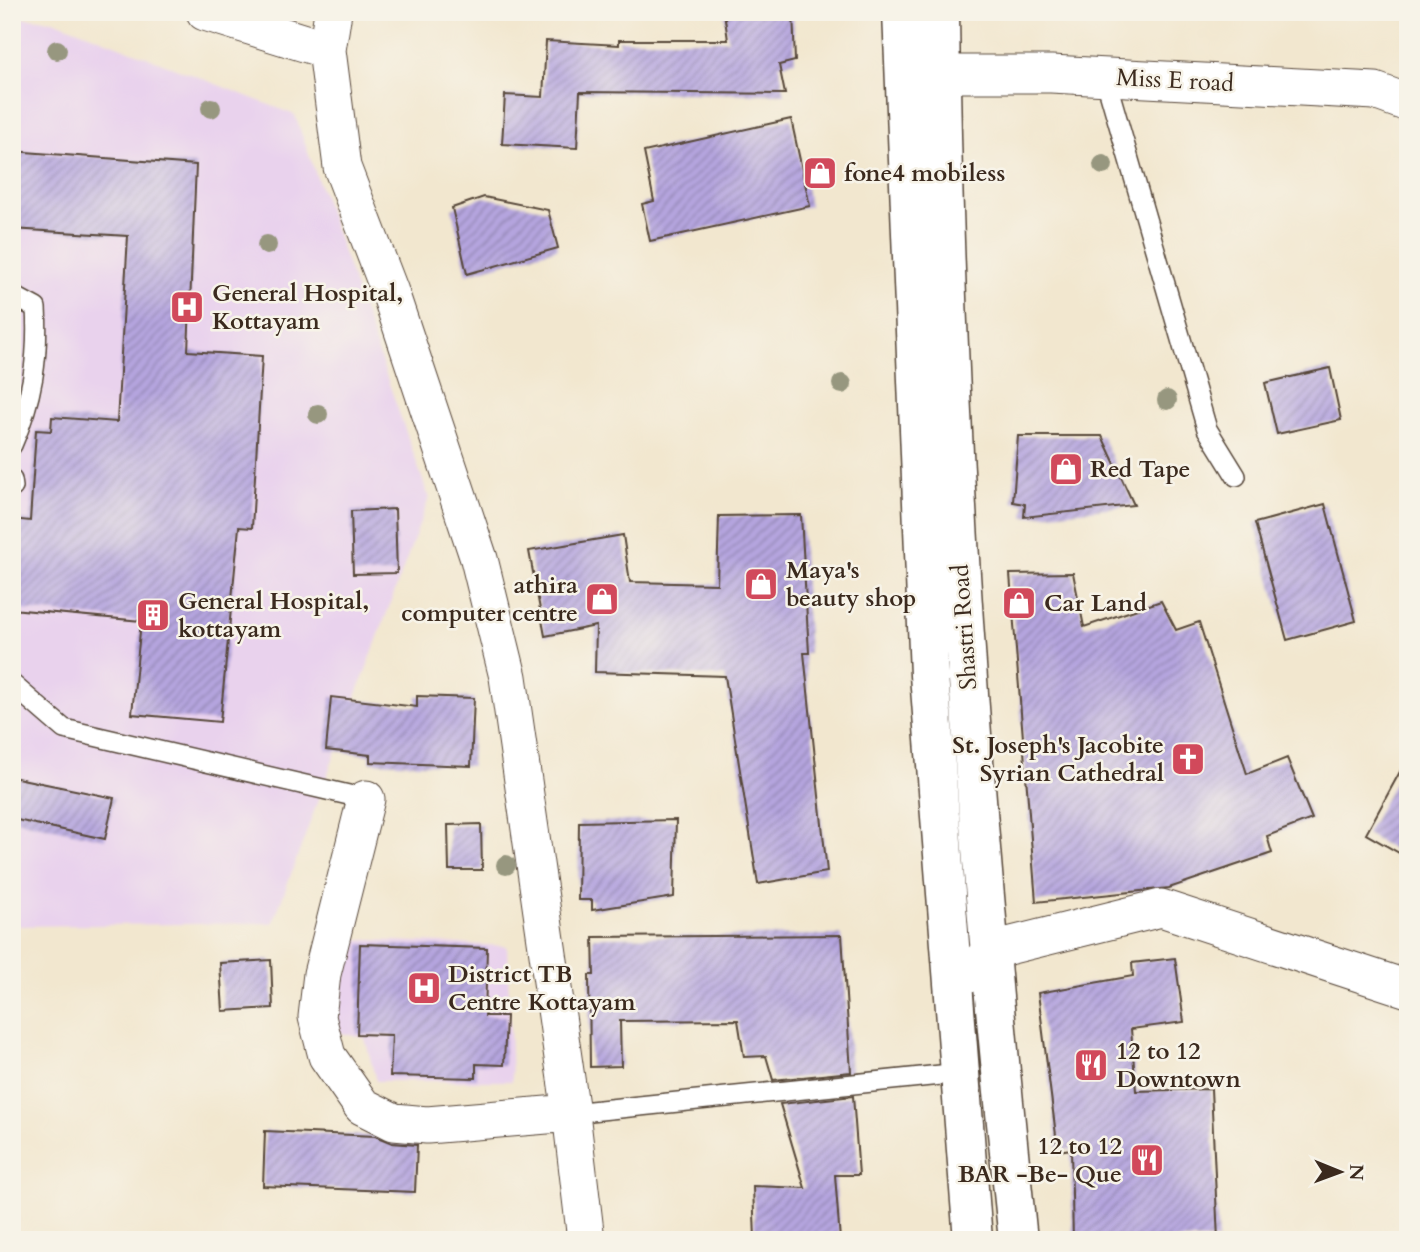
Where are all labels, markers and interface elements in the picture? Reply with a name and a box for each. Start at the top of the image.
street label: Miss E road [1115,61,1235,100]
shop icon: fone4 mobiless [801,154,839,192]
place label: fone4 mobiless [844,157,1005,190]
place label: General Hospital, Kottayam [212,277,403,338]
hospital icon: General Hospital, Kottayam [168,288,206,326]
shop icon: Red Tape [1047,450,1085,488]
place label: Red Tape [1090,453,1190,486]
place label: Maya's beauty shop [786,554,916,615]
street label: Shastri Road [944,563,985,691]
shop icon: Maya's beauty shop [742,565,780,603]
place label: athira computer centre [401,569,578,630]
shop icon: athira computer centre [583,580,621,618]
shop icon: Car Land [1000,584,1038,622]
place label: General Hospital, kottayam [178,585,369,646]
place label: Car Land [1044,587,1147,620]
building icon: General Hospital, kottayam [134,596,172,634]
place label: St. Joseph's Jacobite Syrian Cathedral [952,729,1164,790]
church icon: St. Joseph's Jacobite Syrian Cathedral [1169,740,1207,778]
place label: District TB Centre Kottayam [448,958,636,1019]
hospital icon: District TB Centre Kottayam [405,969,443,1007]
place label: 12 to 12 Downtown [1116,1035,1241,1096]
restaurant icon: 12 to 12 Downtown [1072,1046,1110,1084]
place label: 12 to 12 BAR -Be- Que [958,1130,1122,1191]
north arrow [1304,1136,1374,1206]
restaurant icon: 12 to 12 BAR -Be- Que [1128,1141,1166,1179]
text: N [1343,1164,1369,1181]

